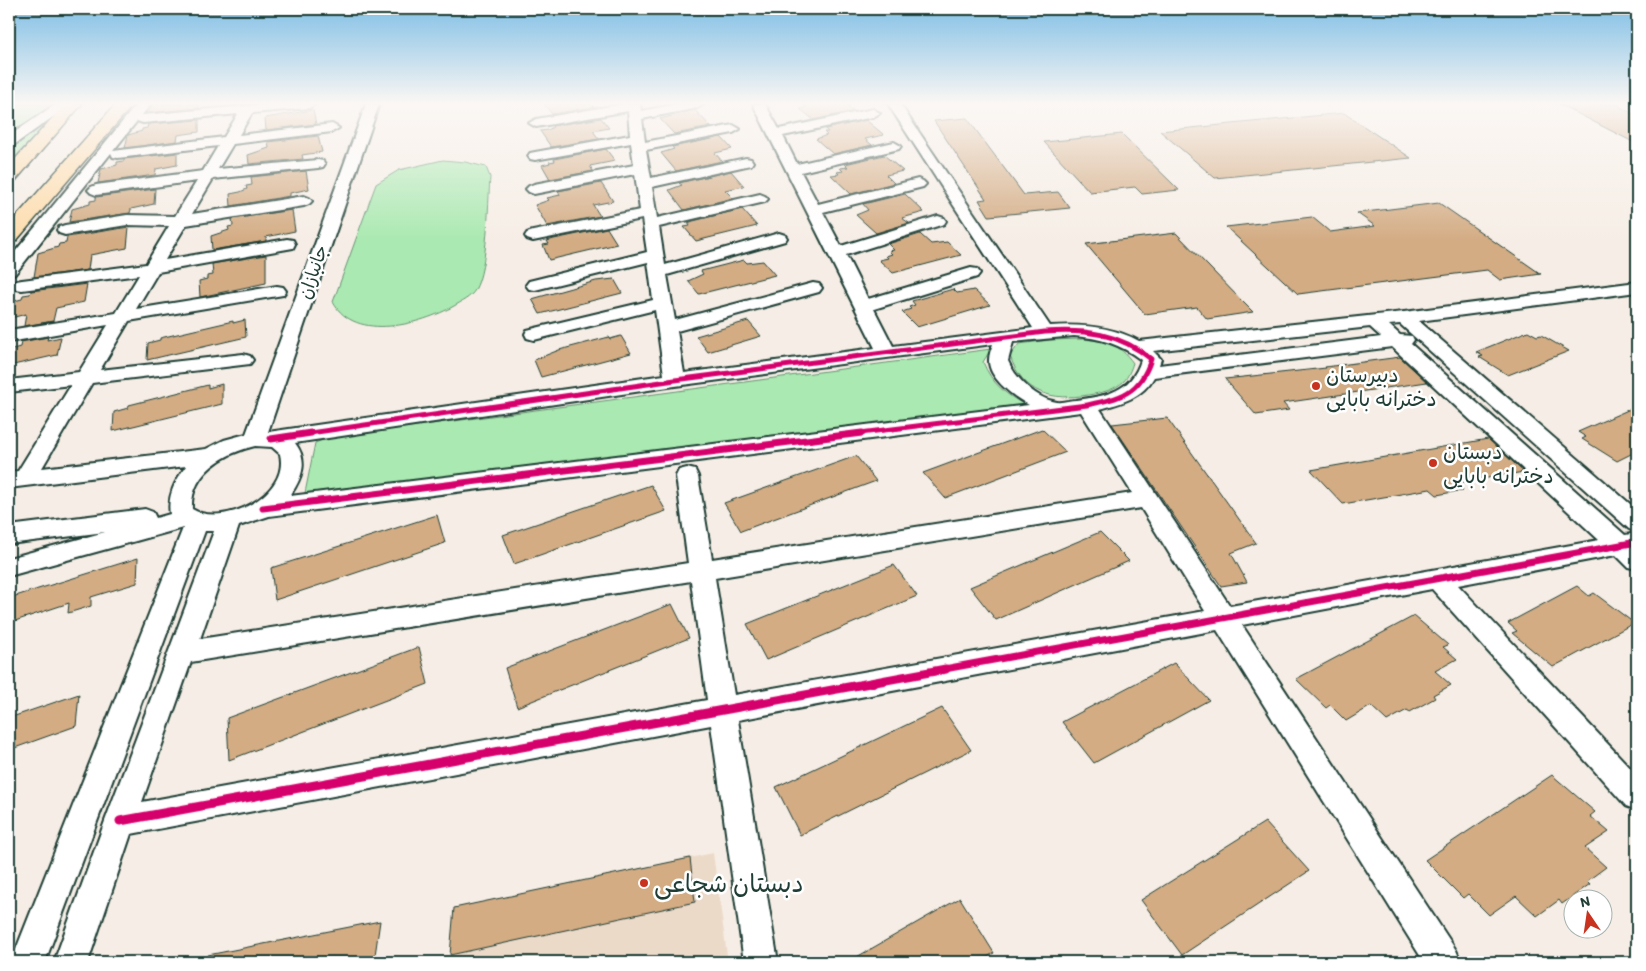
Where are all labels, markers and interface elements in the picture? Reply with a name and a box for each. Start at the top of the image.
street label: جانبازان [294,242,332,302]
place label: دبیرستان دخترانه بابایی [1326,362,1437,413]
marker: دبیرستان دخترانه بابایی [1310,380,1322,392]
place label: دبستان دخترانه بابایی [1443,439,1554,490]
marker: دبستان دخترانه بابایی [1427,457,1439,469]
place label: دبستان شجاعی [654,868,804,900]
marker: دبستان شجاعی [638,877,650,889]
north arrow [1564,888,1614,938]
text: N [1579,892,1592,911]

